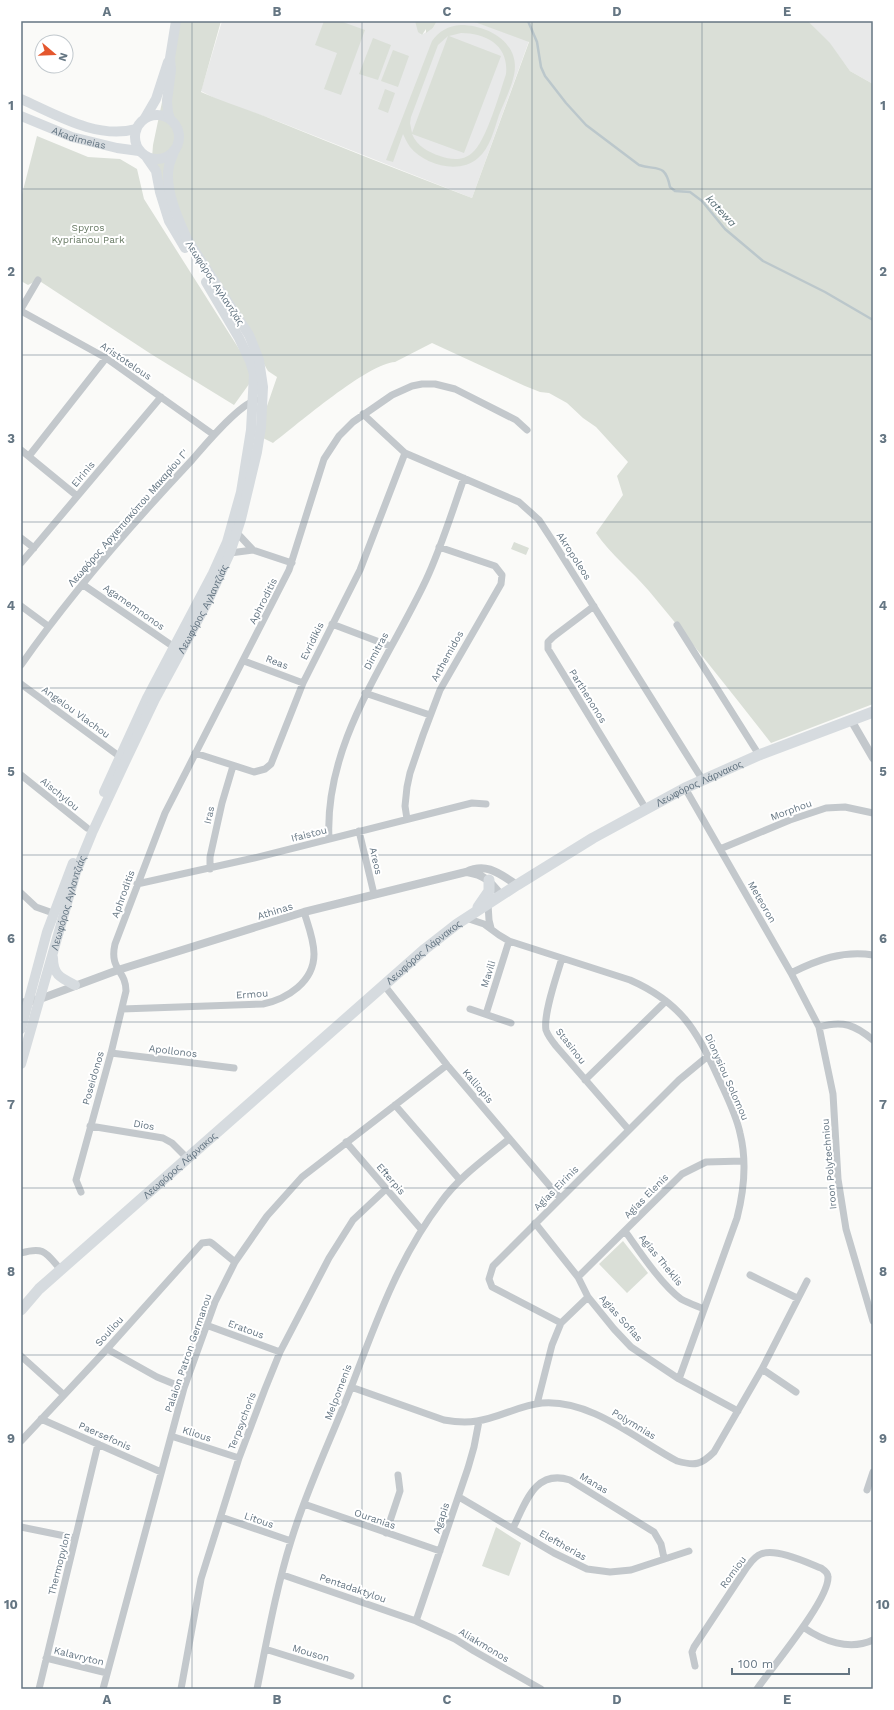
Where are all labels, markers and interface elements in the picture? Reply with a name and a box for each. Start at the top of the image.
text: A [103,4,112,19]
text: B [273,4,282,19]
text: C [443,4,452,19]
text: D [612,4,622,19]
text: E [783,4,791,19]
north arrow [34,34,74,74]
text: N [56,51,70,63]
text: 1 [8,98,14,113]
text: 1 [880,98,886,113]
street label: Akadimeias [50,124,107,151]
water label: katewa [703,192,739,230]
park label: Spyros Kyprianou Park [51,222,125,245]
street label: Λεωφόρος Αγλαντζιάς [183,239,247,328]
text: 2 [7,264,15,279]
text: 2 [879,264,887,279]
street label: Aristotelous [98,340,154,382]
text: 3 [7,431,15,446]
text: 3 [879,431,887,446]
street label: Λεωφόρος Αρχιεπισκόπου Μακαρίου Γ' [66,447,190,589]
street label: Eirinis [69,459,97,489]
street label: Akropoleos [555,530,593,582]
street label: Λεωφόρος Αγλαντζιάς [175,562,230,655]
street label: Aphroditis [247,576,279,626]
street label: Agamemnonos [101,582,167,632]
text: 4 [7,598,16,613]
text: 4 [879,598,888,613]
street label: Evridikis [298,620,326,662]
street label: Arthemidos [429,629,465,683]
street label: Dimitras [362,630,390,672]
street label: Reas [264,653,290,671]
street label: Parthenonos [567,667,609,725]
street label: Angelou Vlachou [40,684,112,740]
street label: Λεωφόρος Λάρνακος [654,758,744,808]
text: 5 [7,764,15,779]
text: 5 [879,764,887,779]
street label: Aischylou [38,775,82,813]
street label: Morphou [769,797,813,823]
street label: Iras [202,805,216,825]
street label: Ifaistou [290,824,328,844]
street label: Areos [368,846,384,876]
street label: Λεωφόρος Αγλαντζιάς [48,854,88,951]
street label: Aphroditis [109,869,137,919]
street label: Meteoron [746,879,778,925]
street label: Athinas [256,900,294,922]
street label: Λεωφόρος Λάρνακος [384,917,463,986]
text: 6 [7,931,15,946]
text: 6 [879,931,887,946]
street label: Mavili [479,959,497,989]
street label: Ermou [236,987,268,1001]
street label: Stasinou [554,1026,588,1066]
street label: Dionysiou Solomou [703,1032,751,1122]
street label: Apollonos [148,1043,198,1059]
street label: Poseidonos [80,1050,106,1106]
street label: Kalliopis [461,1067,495,1105]
text: 7 [7,1097,15,1112]
text: 7 [879,1097,887,1112]
street label: Dios [133,1118,155,1132]
street label: Iroon Polytechniou [820,1118,838,1210]
street label: Λεωφόρος Λάρνακος [140,1130,219,1201]
street label: Efterpis [374,1161,408,1197]
street label: Agias Eirinis [531,1163,581,1213]
street label: Agias Elenis [622,1172,670,1220]
street label: Agias Theklis [637,1232,685,1288]
text: 8 [7,1264,15,1279]
text: 8 [879,1264,887,1279]
street label: Palaion Patron Germanou [163,1292,213,1414]
street label: Agias Sofias [597,1292,645,1344]
street label: Souliou [93,1314,125,1348]
street label: Eratous [227,1317,265,1341]
street label: Melpomenis [322,1362,354,1422]
street label: Terpsychoris [226,1391,258,1451]
street label: Polymnias [610,1407,658,1441]
street label: Paersefonis [77,1420,133,1452]
street label: Klious [181,1424,213,1444]
text: 9 [7,1431,15,1446]
text: 9 [879,1431,887,1446]
street label: Manas [578,1470,610,1496]
street label: Agapis [431,1501,451,1535]
street label: Ouranias [353,1507,397,1531]
street label: Litous [243,1510,275,1530]
street label: Eleftherias [537,1527,589,1563]
street label: Thermopylon [46,1532,72,1596]
street label: Romiou [718,1554,748,1590]
street label: Pentadaktylou [318,1571,388,1605]
text: 10 [4,1597,18,1612]
text: 10 [876,1597,890,1612]
street label: Aliakmonos [457,1626,511,1664]
street label: Mouson [291,1642,331,1664]
street label: Kalavryton [53,1644,105,1668]
scale bar [732,1650,849,1676]
text: 100 m [738,1657,773,1671]
text: A [103,1692,112,1707]
text: B [273,1692,282,1707]
text: C [443,1692,452,1707]
text: D [612,1692,622,1707]
text: E [783,1692,791,1707]

